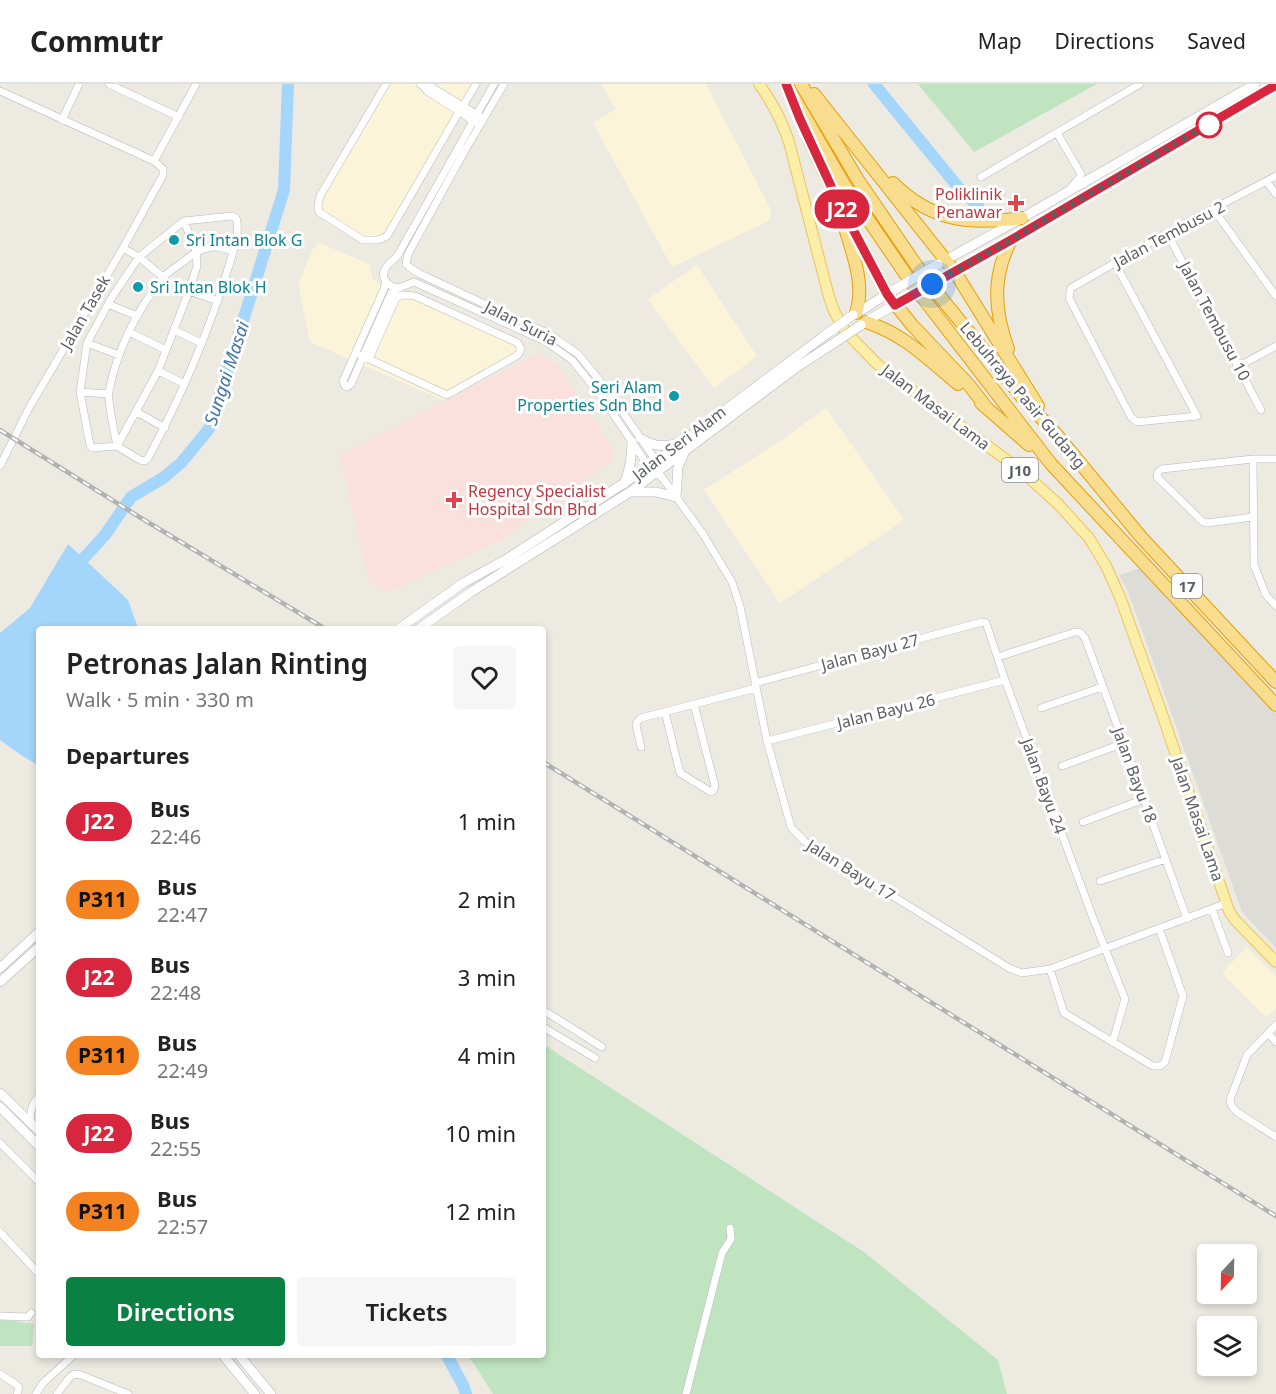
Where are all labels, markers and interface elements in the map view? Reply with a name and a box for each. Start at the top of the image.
text: Commutr [30,22,163,60]
text: Map [978,27,1022,55]
text: Directions [1055,27,1154,55]
text: Saved [1187,27,1246,55]
unlabelled marker [1196,112,1222,138]
place label: Poliklinik Penawar [935,183,1002,223]
line badge: J22 [808,190,876,228]
marker: Poliklinik Penawar [1007,194,1025,212]
text: J22 [827,195,857,223]
street label: Jalan Tembusu 2 [1108,195,1228,273]
place label: Sri Intan Blok G [186,229,302,251]
marker: Sri Intan Blok G [167,233,181,247]
street label: Jalan Tembusu 10 [1173,256,1256,384]
your location [917,269,947,299]
street label: Jalan Tasek [54,270,115,355]
place label: Sri Intan Blok H [150,276,267,298]
marker: Sri Intan Blok H [131,280,145,294]
street label: Jalan Suria [479,294,561,351]
street label: Lebuhraya Pasir Gudang [955,317,1091,473]
water label: Sungai Masai [198,318,254,428]
street label: Jalan Masai Lama [876,358,995,455]
place label: Seri Alam Properties Sdn Bhd [517,376,662,416]
marker: Seri Alam Properties Sdn Bhd [667,389,681,403]
street label: Jalan Seri Alam [626,401,730,487]
road number: J10 [1002,458,1038,482]
place label: Regency Specialist Hospital Sdn Bhd [468,480,606,520]
marker: Regency Specialist Hospital Sdn Bhd [445,491,463,509]
road number: 17 [1172,574,1202,598]
street label: Jalan Bayu 27 [817,628,921,676]
text: Petronas Jalan Rinting [66,644,368,682]
button: heart [453,646,516,709]
text: Walk · 5 min · 330 m [66,686,254,713]
street label: Jalan Bayu 26 [833,688,937,734]
street label: Jalan Bayu 18 [1107,722,1163,826]
street label: Jalan Bayu 24 [1016,733,1072,837]
text: Departures [66,740,190,770]
street label: Jalan Masai Lama [1166,752,1230,884]
text: Bus [150,793,190,823]
text: 1 min [458,806,516,836]
text: J22 [84,807,114,835]
text: 22:46 [150,823,201,850]
street label: Jalan Bayu 17 [801,833,899,906]
text: Bus [157,871,197,901]
text: 2 min [458,884,516,914]
text: P311 [78,885,127,913]
text: 22:47 [157,901,208,928]
text: Bus [150,949,190,979]
text: 3 min [458,962,516,992]
text: J22 [84,963,114,991]
text: 22:48 [150,979,201,1006]
text: Bus [157,1027,197,1057]
text: 4 min [458,1040,516,1070]
text: P311 [78,1041,127,1069]
text: 22:49 [157,1057,208,1084]
text: Bus [150,1105,190,1135]
text: 10 min [445,1118,516,1148]
text: J22 [84,1119,114,1147]
text: 22:55 [150,1135,201,1162]
text: Bus [157,1183,197,1213]
text: 12 min [445,1196,516,1226]
text: P311 [78,1197,127,1225]
text: 22:57 [157,1213,208,1240]
north arrow [1197,1244,1257,1304]
map controls [1197,1244,1257,1376]
button: Directions [66,1277,285,1346]
button: Tickets [297,1277,516,1346]
button: layers [1197,1316,1257,1376]

